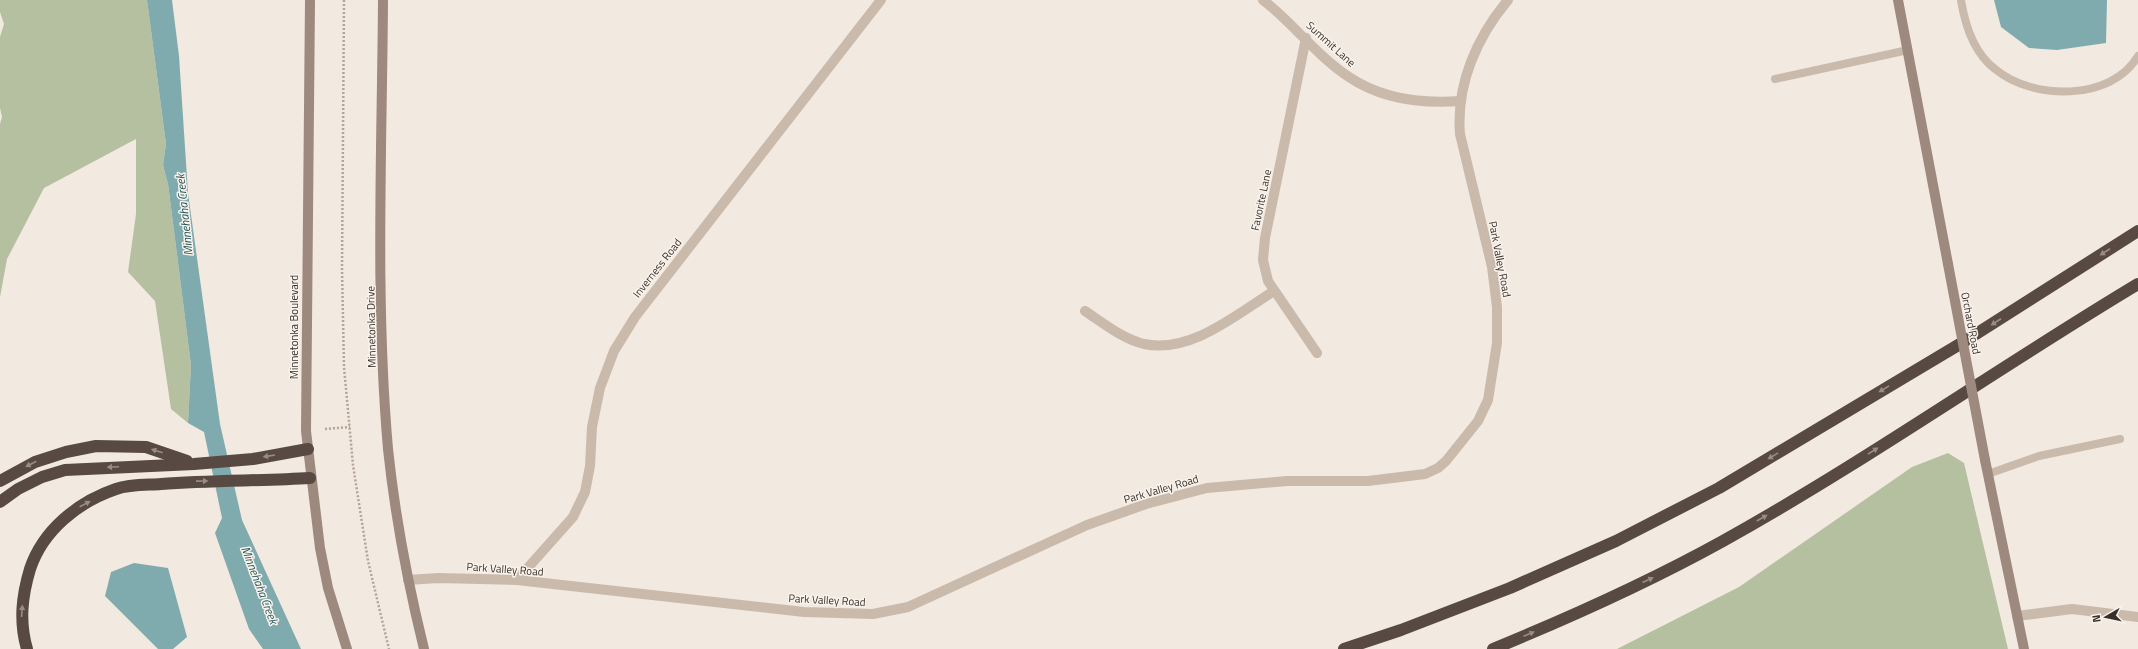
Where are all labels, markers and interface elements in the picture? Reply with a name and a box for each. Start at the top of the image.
street label: Summit Lane [1303,18,1359,71]
street label: Favorite Lane [1247,167,1275,232]
water label: Minnehaha Creek [170,172,198,257]
street label: Park Valley Road [1485,220,1515,299]
street label: Inverness Road [629,235,685,301]
one-way arrow [2100,248,2110,256]
street label: Minnetonka Boulevard [286,275,302,379]
street label: Minnetonka Drive [362,286,380,368]
street label: Orchard Road [1957,291,1985,356]
one-way arrow [1990,318,2001,326]
one-way arrow [1878,385,1890,392]
one-way arrow [151,448,163,454]
one-way arrow [1867,448,1879,455]
one-way arrow [1767,452,1779,459]
one-way arrow [263,453,275,459]
one-way arrow [25,461,36,468]
one-way arrow [106,464,119,470]
street label: Park Valley Road [1122,471,1200,507]
one-way arrow [196,478,209,484]
one-way arrow [79,500,91,507]
one-way arrow [1756,515,1768,522]
water label: Minnehaha Creek [236,543,284,628]
street label: Park Valley Road [466,558,544,580]
one-way arrow [1642,577,1653,583]
street label: Park Valley Road [788,590,866,610]
north arrow [2086,597,2126,637]
one-way arrow [18,605,25,617]
text: N [2088,614,2105,624]
one-way arrow [1524,631,1535,637]

